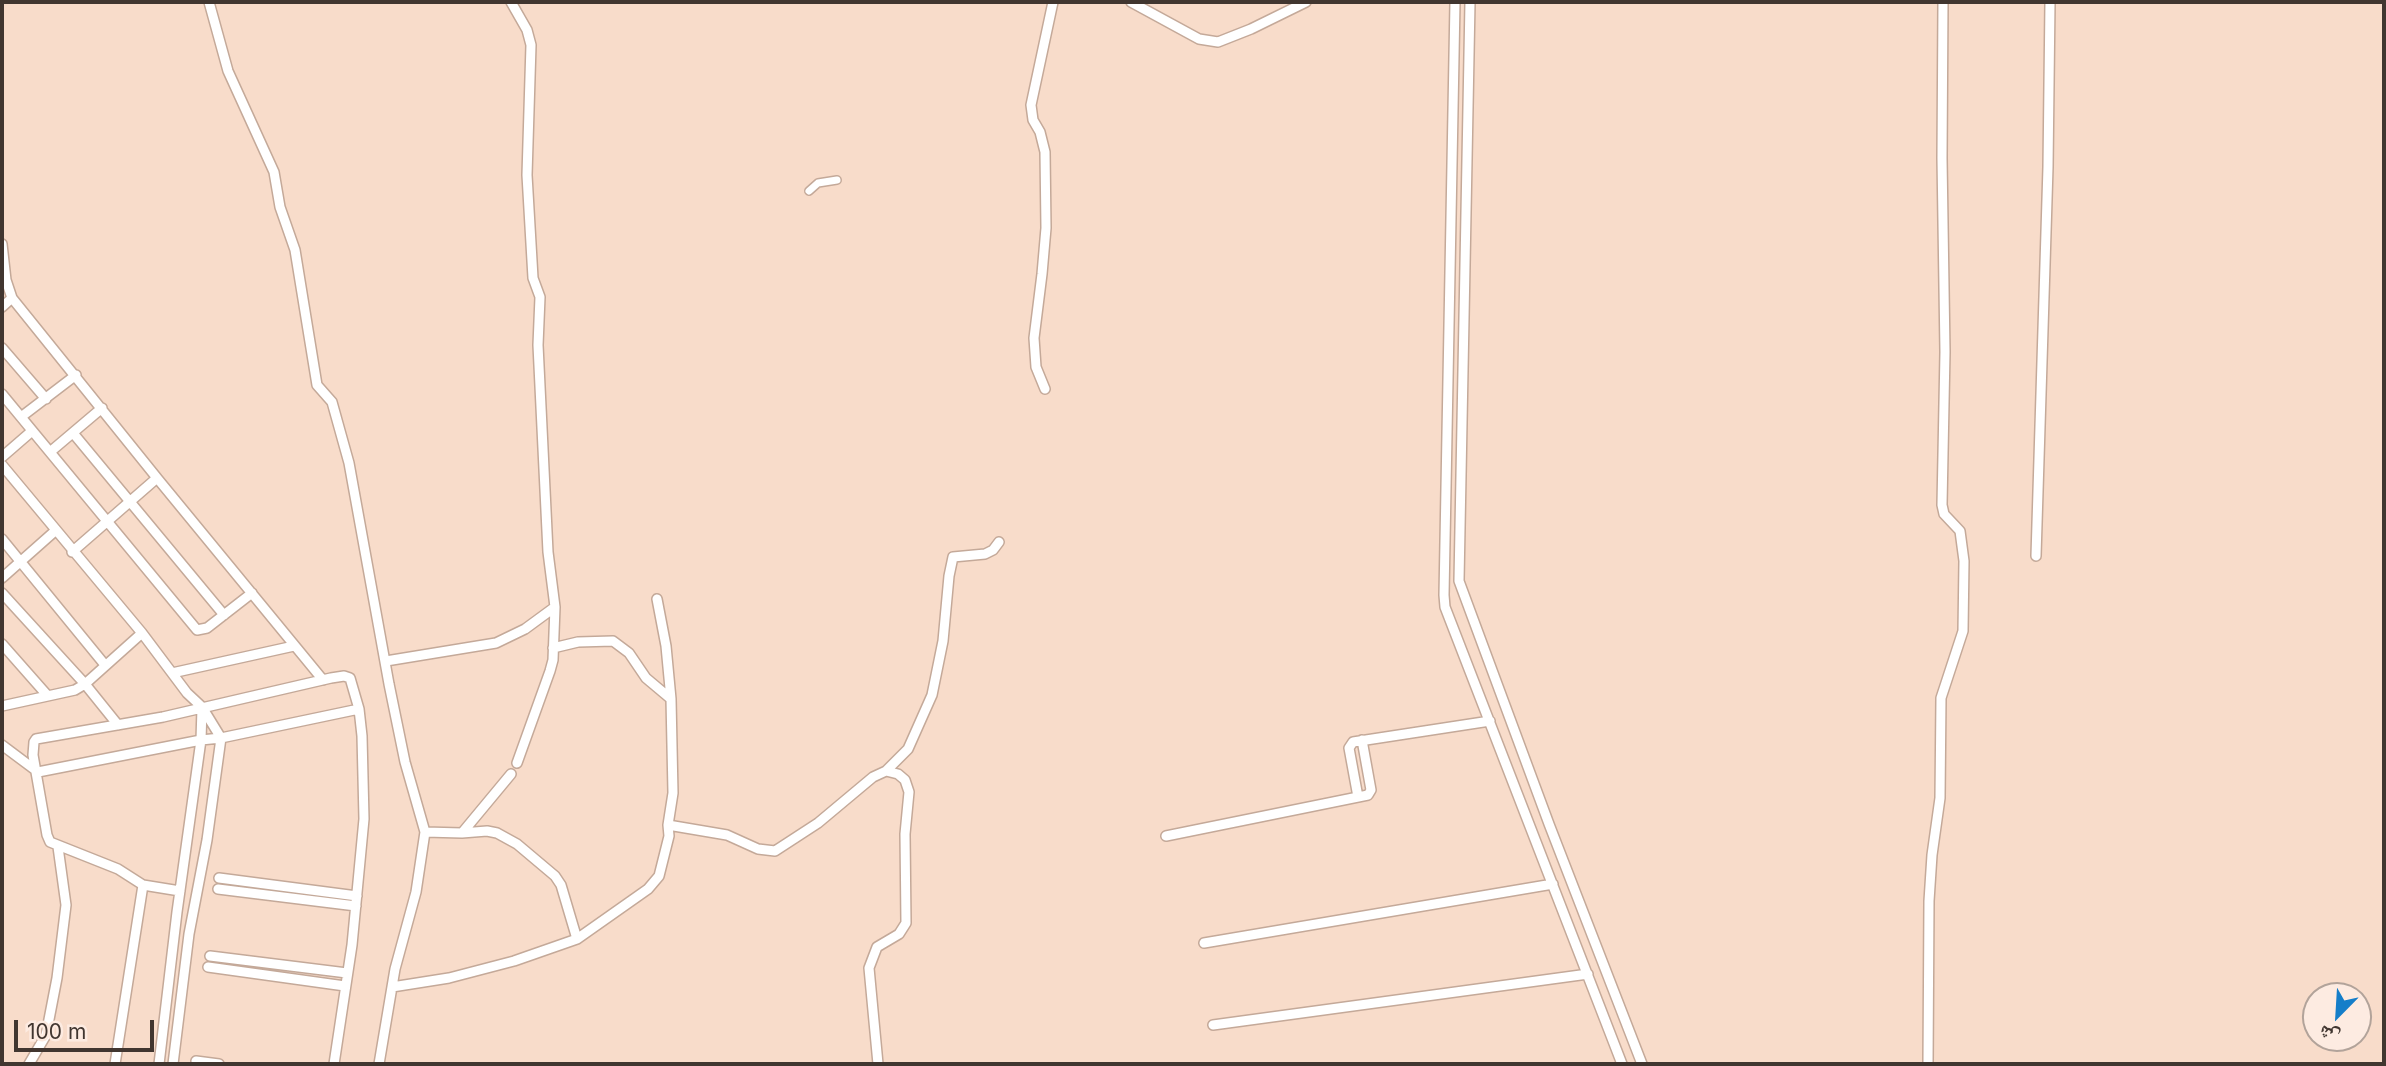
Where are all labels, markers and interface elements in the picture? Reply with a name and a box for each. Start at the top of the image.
north arrow [2302,982,2372,1052]
scale bar [18,1006,158,1050]
text: 100 m [27,1019,86,1044]
text: ش [2315,1020,2343,1049]

